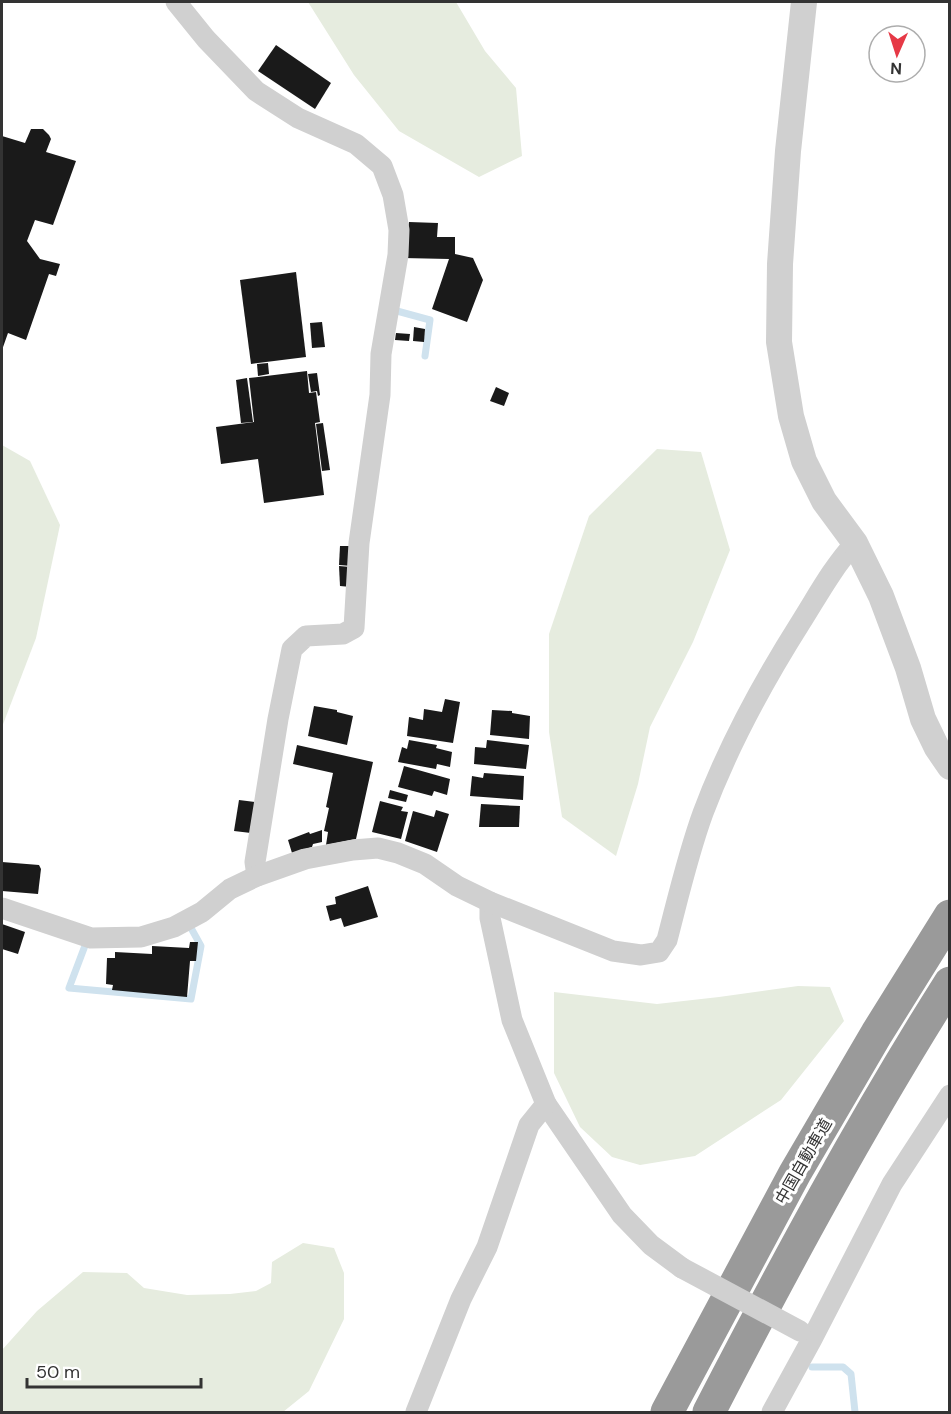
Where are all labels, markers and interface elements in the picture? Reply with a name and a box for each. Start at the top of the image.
north arrow [867,24,927,84]
text: N [890,58,903,79]
street label: 中国自動車道 [770,1114,837,1208]
scale bar [27,1351,201,1389]
text: 50 m [36,1360,80,1384]

